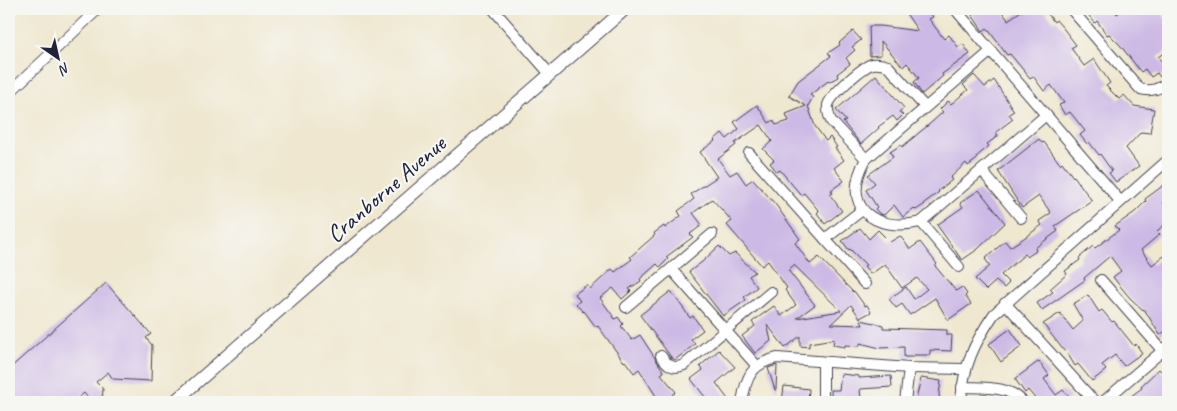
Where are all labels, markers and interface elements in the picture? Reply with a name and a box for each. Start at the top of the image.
north arrow [32,32,82,82]
text: N [55,59,73,79]
street label: Cranborne Avenue [320,128,453,249]

